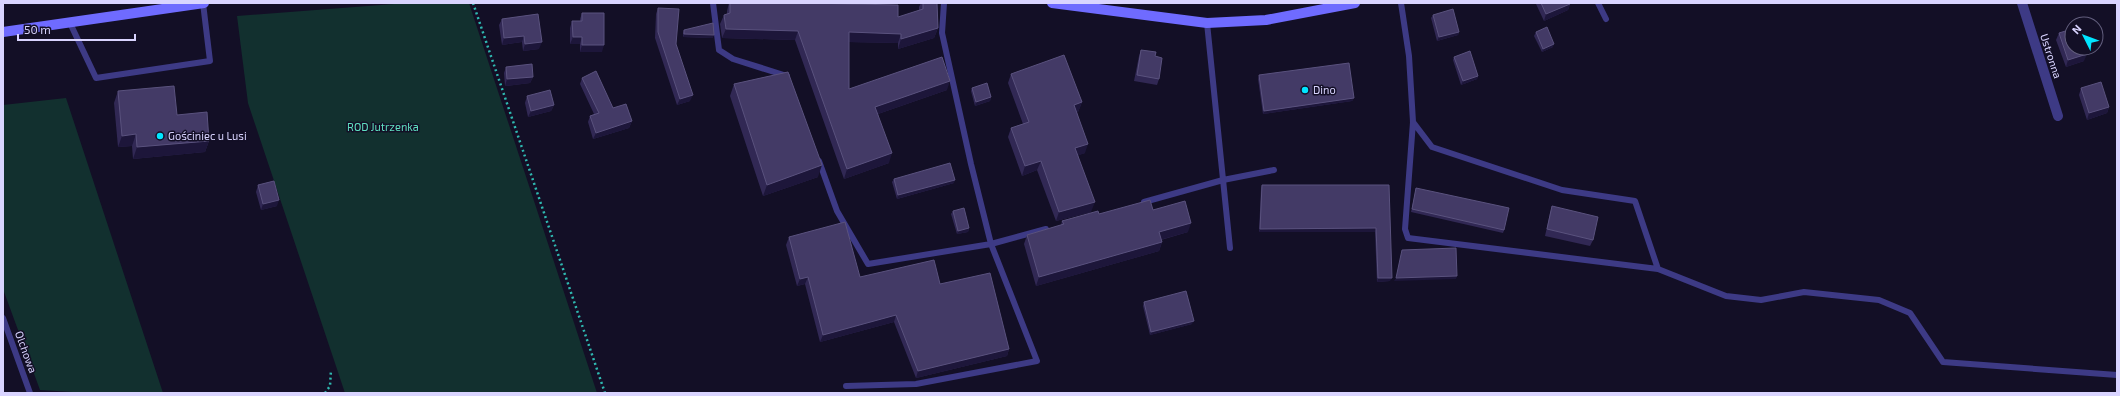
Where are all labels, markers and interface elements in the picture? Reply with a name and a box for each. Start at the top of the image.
scale bar [18,16,135,42]
north arrow [2064,16,2104,56]
text: 50 m [24,22,51,36]
text: N [2069,22,2084,36]
street label: Ustronna [2038,32,2065,80]
place label: Dino [1313,83,1336,96]
marker: Dino [1300,85,1310,95]
park label: ROD Jutrzenka [347,120,419,133]
place label: Gościniec u Lusi [168,129,247,142]
marker: Gościniec u Lusi [155,131,165,141]
street label: Olchowa [13,329,40,375]

